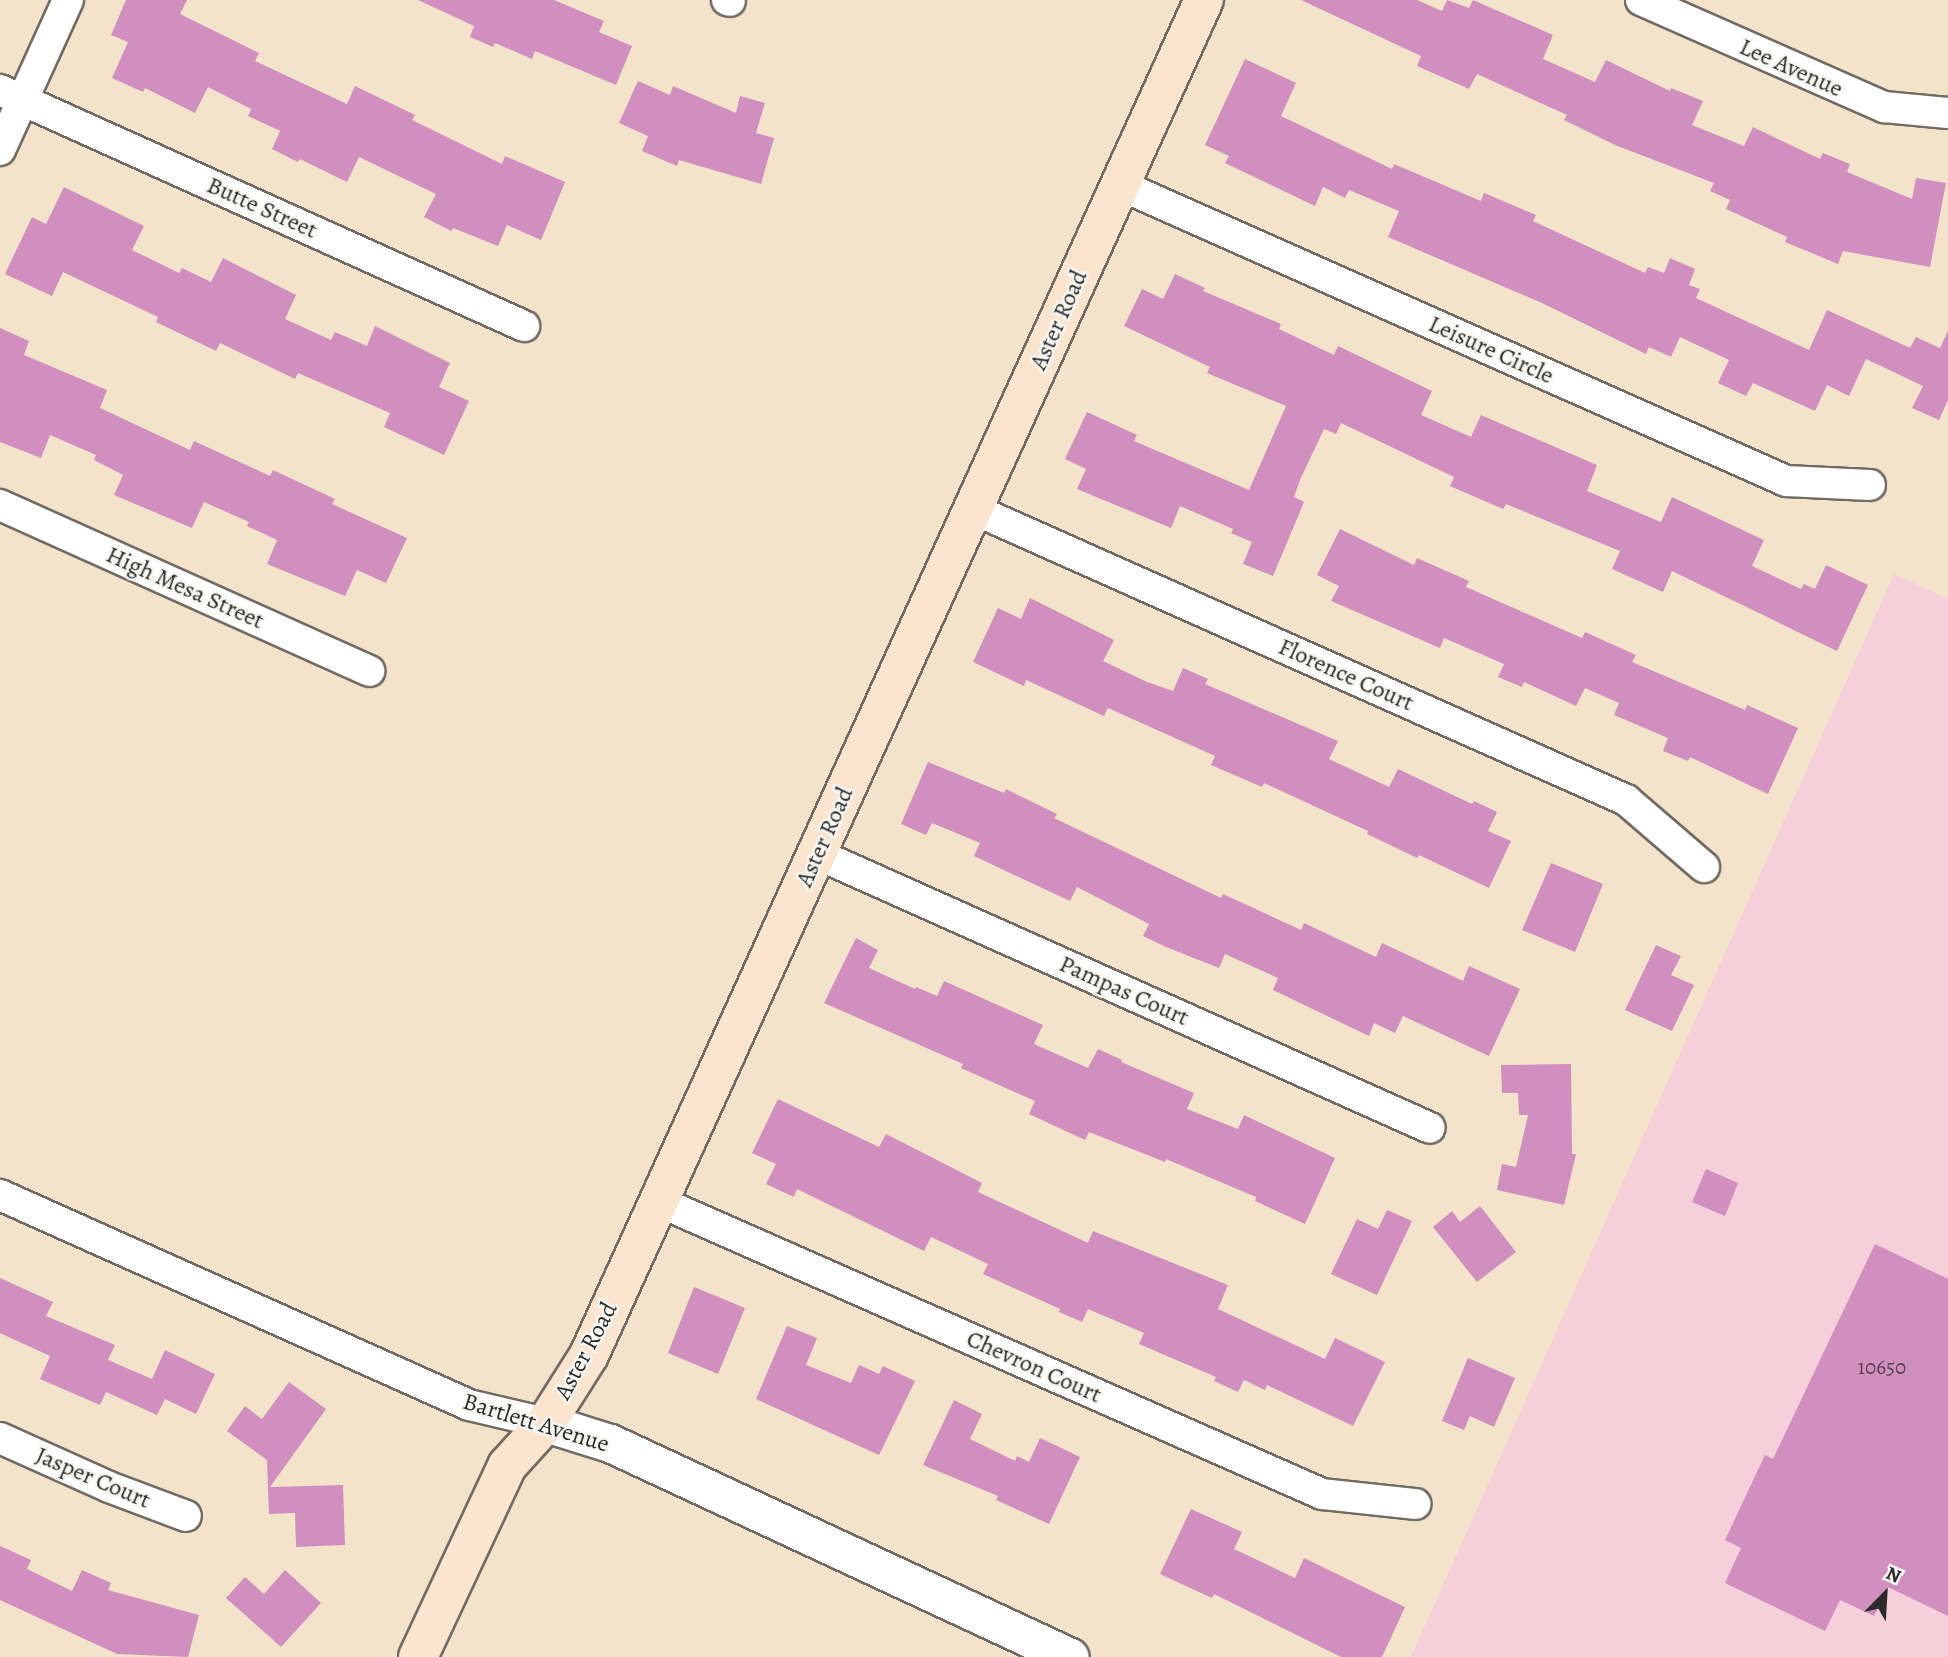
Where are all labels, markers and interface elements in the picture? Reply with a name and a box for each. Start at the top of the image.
street label: Lee Avenue [1735,32,1847,104]
street label: Butte Street [202,171,322,245]
street label: Aster Road [1024,266,1094,374]
street label: Leisure Circle [1424,310,1558,390]
street label: High Mesa Street [102,540,268,636]
street label: Florence Court [1274,632,1418,718]
street label: Aster Road [790,783,860,891]
street label: Pampas Court [1055,950,1193,1032]
street label: Aster Road [548,1297,624,1405]
street label: Chevron Court [962,1324,1106,1410]
house number: 10650 [1858,1354,1906,1380]
street label: Bartlett Avenue [459,1387,613,1459]
street label: Jasper Court [31,1441,155,1515]
north arrow [1850,1559,1920,1629]
text: N [1882,1560,1905,1590]

